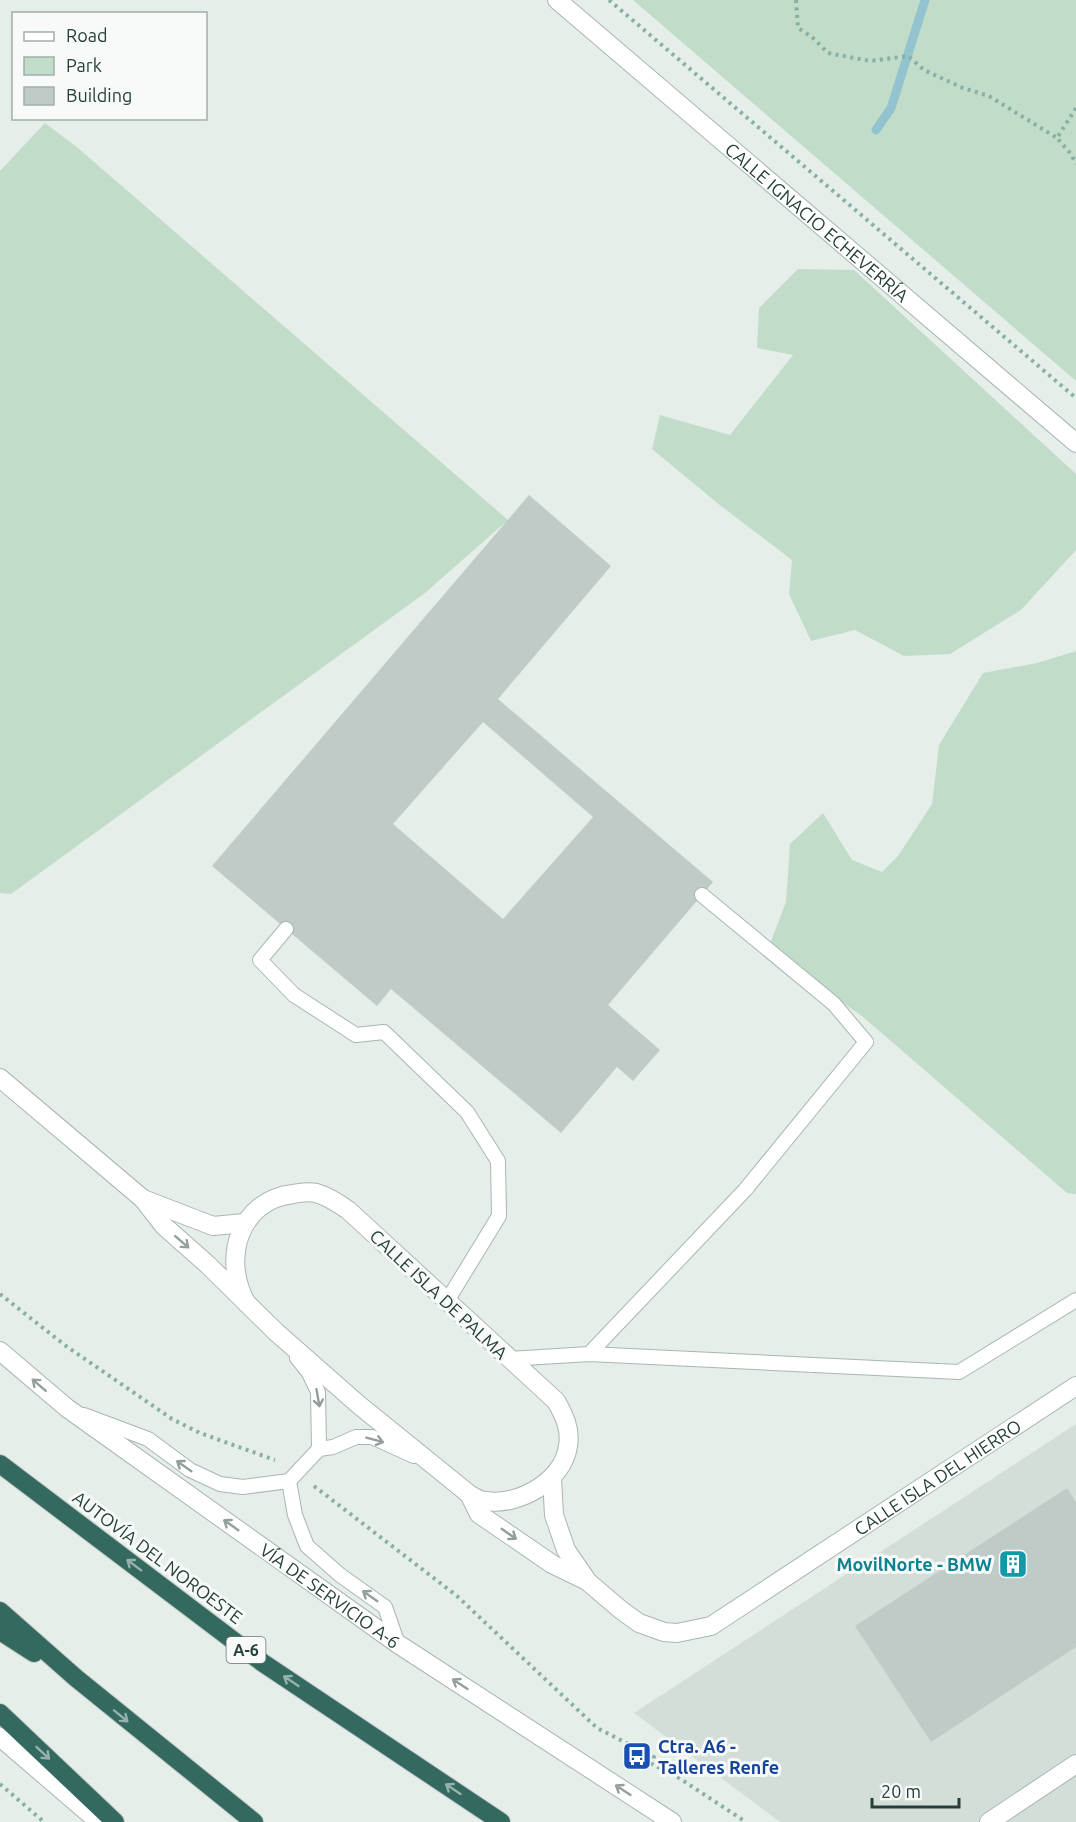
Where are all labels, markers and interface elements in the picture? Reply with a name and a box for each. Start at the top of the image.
legend [12,12,207,120]
text: Road [66,25,108,45]
text: Park [66,55,102,75]
text: Building [66,85,132,105]
street label: CALLE IGNACIO ECHEVERRÍA [722,138,913,306]
street label: CALLE ISLA DE PALMA [366,1225,512,1363]
one-way arrow [174,1235,189,1249]
one-way arrow [32,1378,47,1392]
one-way arrow [313,1388,324,1407]
street label: CALLE ISLA DEL HIERRO [850,1415,1024,1539]
one-way arrow [365,1435,384,1446]
one-way arrow [176,1459,193,1472]
street label: AUTOVÍA DEL NOROESTE [69,1486,247,1627]
one-way arrow [223,1519,239,1531]
one-way arrow [500,1528,517,1540]
street label: VÍA DE SERVICIO A-6 [256,1539,404,1652]
building icon: MovilNorte - BMW [997,1548,1029,1580]
place label: MovilNorte - BMW [836,1554,992,1574]
one-way arrow [126,1559,142,1572]
one-way arrow [362,1590,378,1602]
road number: A-6 [226,1637,266,1663]
one-way arrow [283,1675,299,1687]
one-way arrow [452,1678,468,1690]
one-way arrow [113,1709,129,1722]
place label: Ctra. A6 - Talleres Renfe [658,1736,779,1777]
bus stop icon: Ctra. A6 - Talleres Renfe [621,1740,653,1772]
one-way arrow [35,1746,50,1760]
scale bar [872,1771,959,1809]
text: 20 m [881,1781,921,1801]
one-way arrow [445,1783,462,1795]
one-way arrow [615,1784,632,1796]

